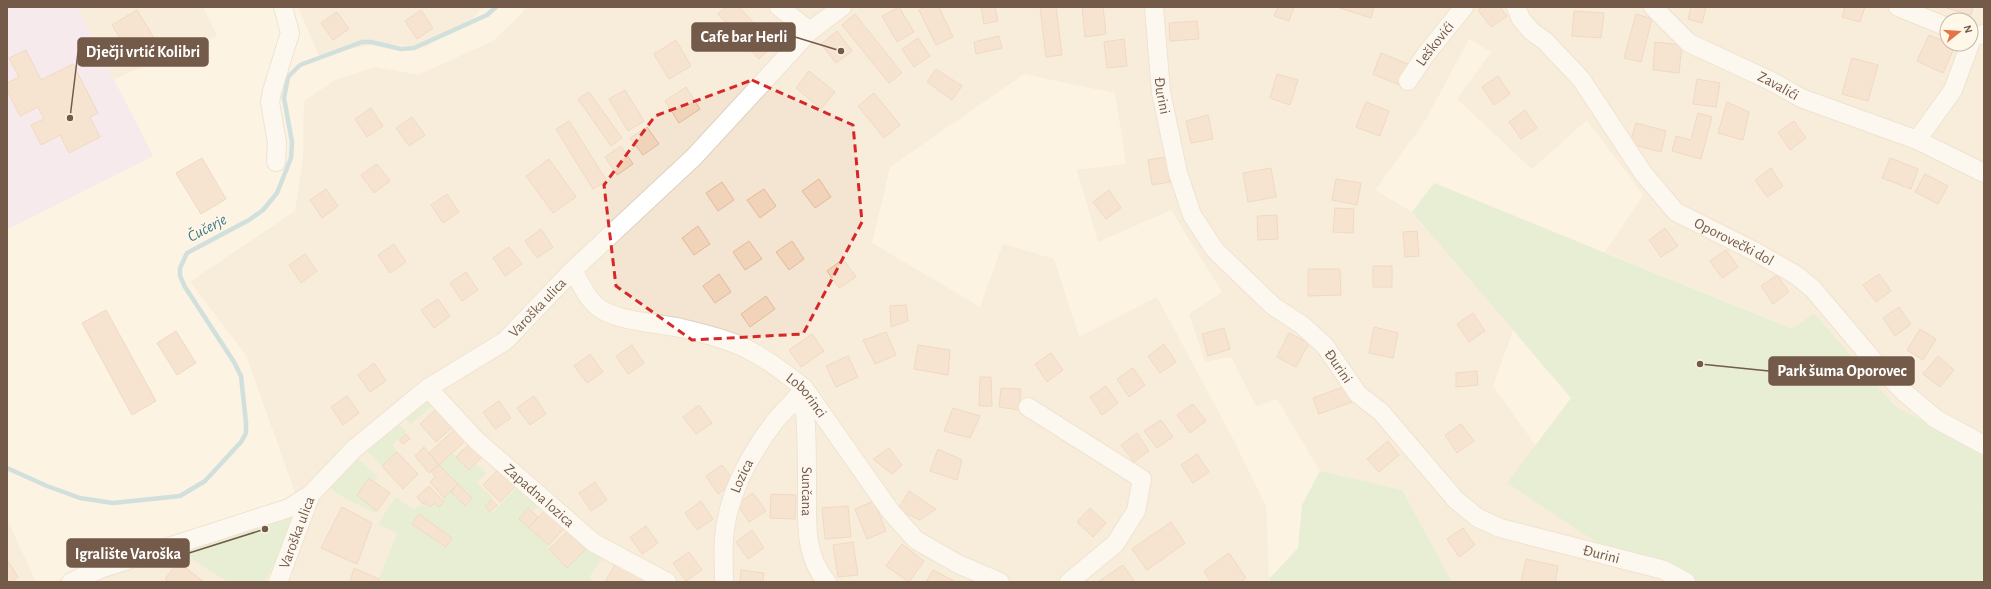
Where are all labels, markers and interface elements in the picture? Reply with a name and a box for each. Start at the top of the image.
north arrow [1939,12,1979,52]
street label: Leškovići [1413,19,1457,68]
callout: Cafe bar Herli [692,23,795,51]
text: N [1962,24,1974,34]
text: Cafe bar Herli [700,29,788,45]
callout: Dječji vrtić Kolibri [78,38,208,66]
text: Dječji vrtić Kolibri [86,44,200,61]
street label: Zavalići [1756,69,1802,103]
street label: Đurini [1152,76,1173,115]
water label: Čučerje [184,209,230,246]
street label: Oporovečki dol [1692,215,1776,268]
street label: Varoška ulica [506,275,569,340]
street label: Đurini [1322,346,1356,386]
callout: Park šuma Oporovec [1769,357,1914,385]
text: Park šuma Oporovec [1777,363,1907,379]
street label: Loborinci [784,370,830,420]
street label: Lozica [727,456,756,495]
street label: Zapadna lozica [502,461,577,530]
street label: Sunčana [799,467,815,516]
street label: Varoška ulica [276,494,317,570]
callout: Igralište Varoška [67,539,189,567]
street label: Đurini [1581,542,1621,566]
text: Igralište Varoška [75,546,181,562]

